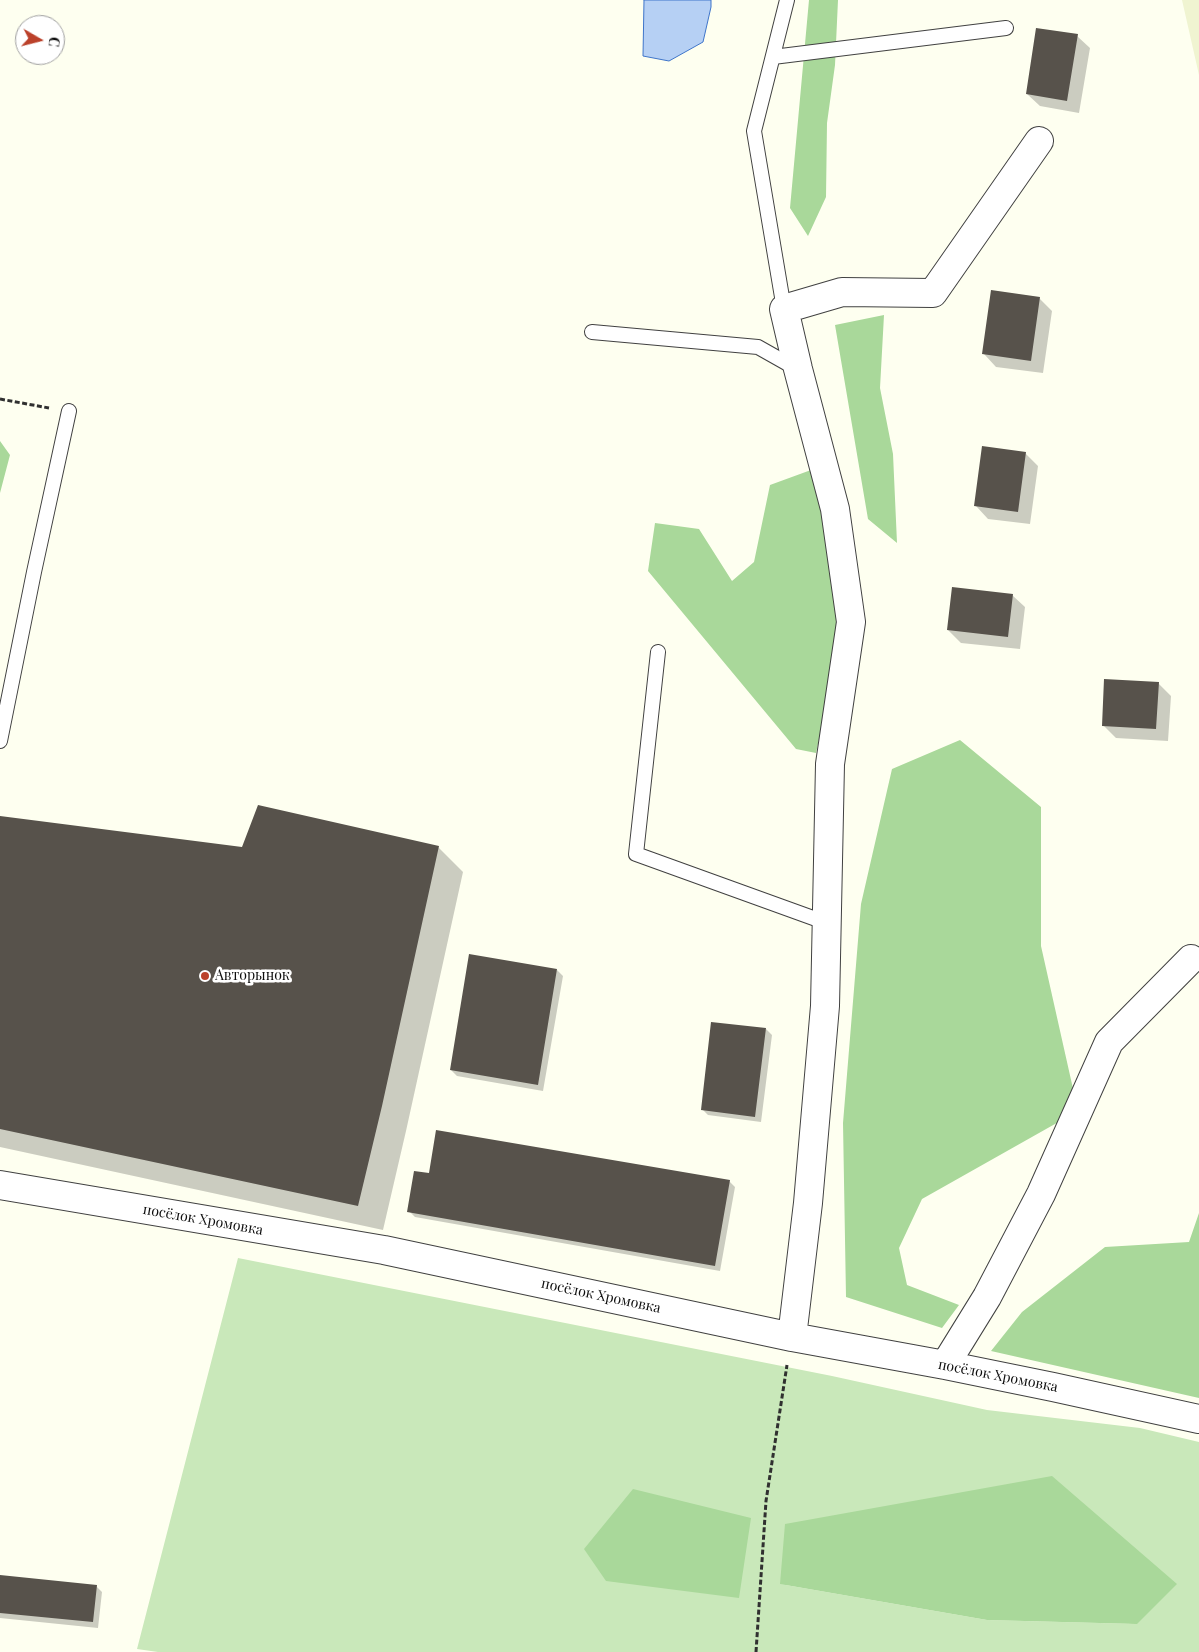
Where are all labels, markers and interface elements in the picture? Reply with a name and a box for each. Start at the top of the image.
north arrow [15,15,65,65]
text: С [44,36,64,48]
place label: Авторынок [215,968,290,984]
marker: Авторынок [199,970,211,982]
street label: посёлок Хромовка [142,1201,264,1239]
street label: посёлок Хромовка [540,1275,662,1317]
street label: посёлок Хромовка [937,1356,1059,1396]

